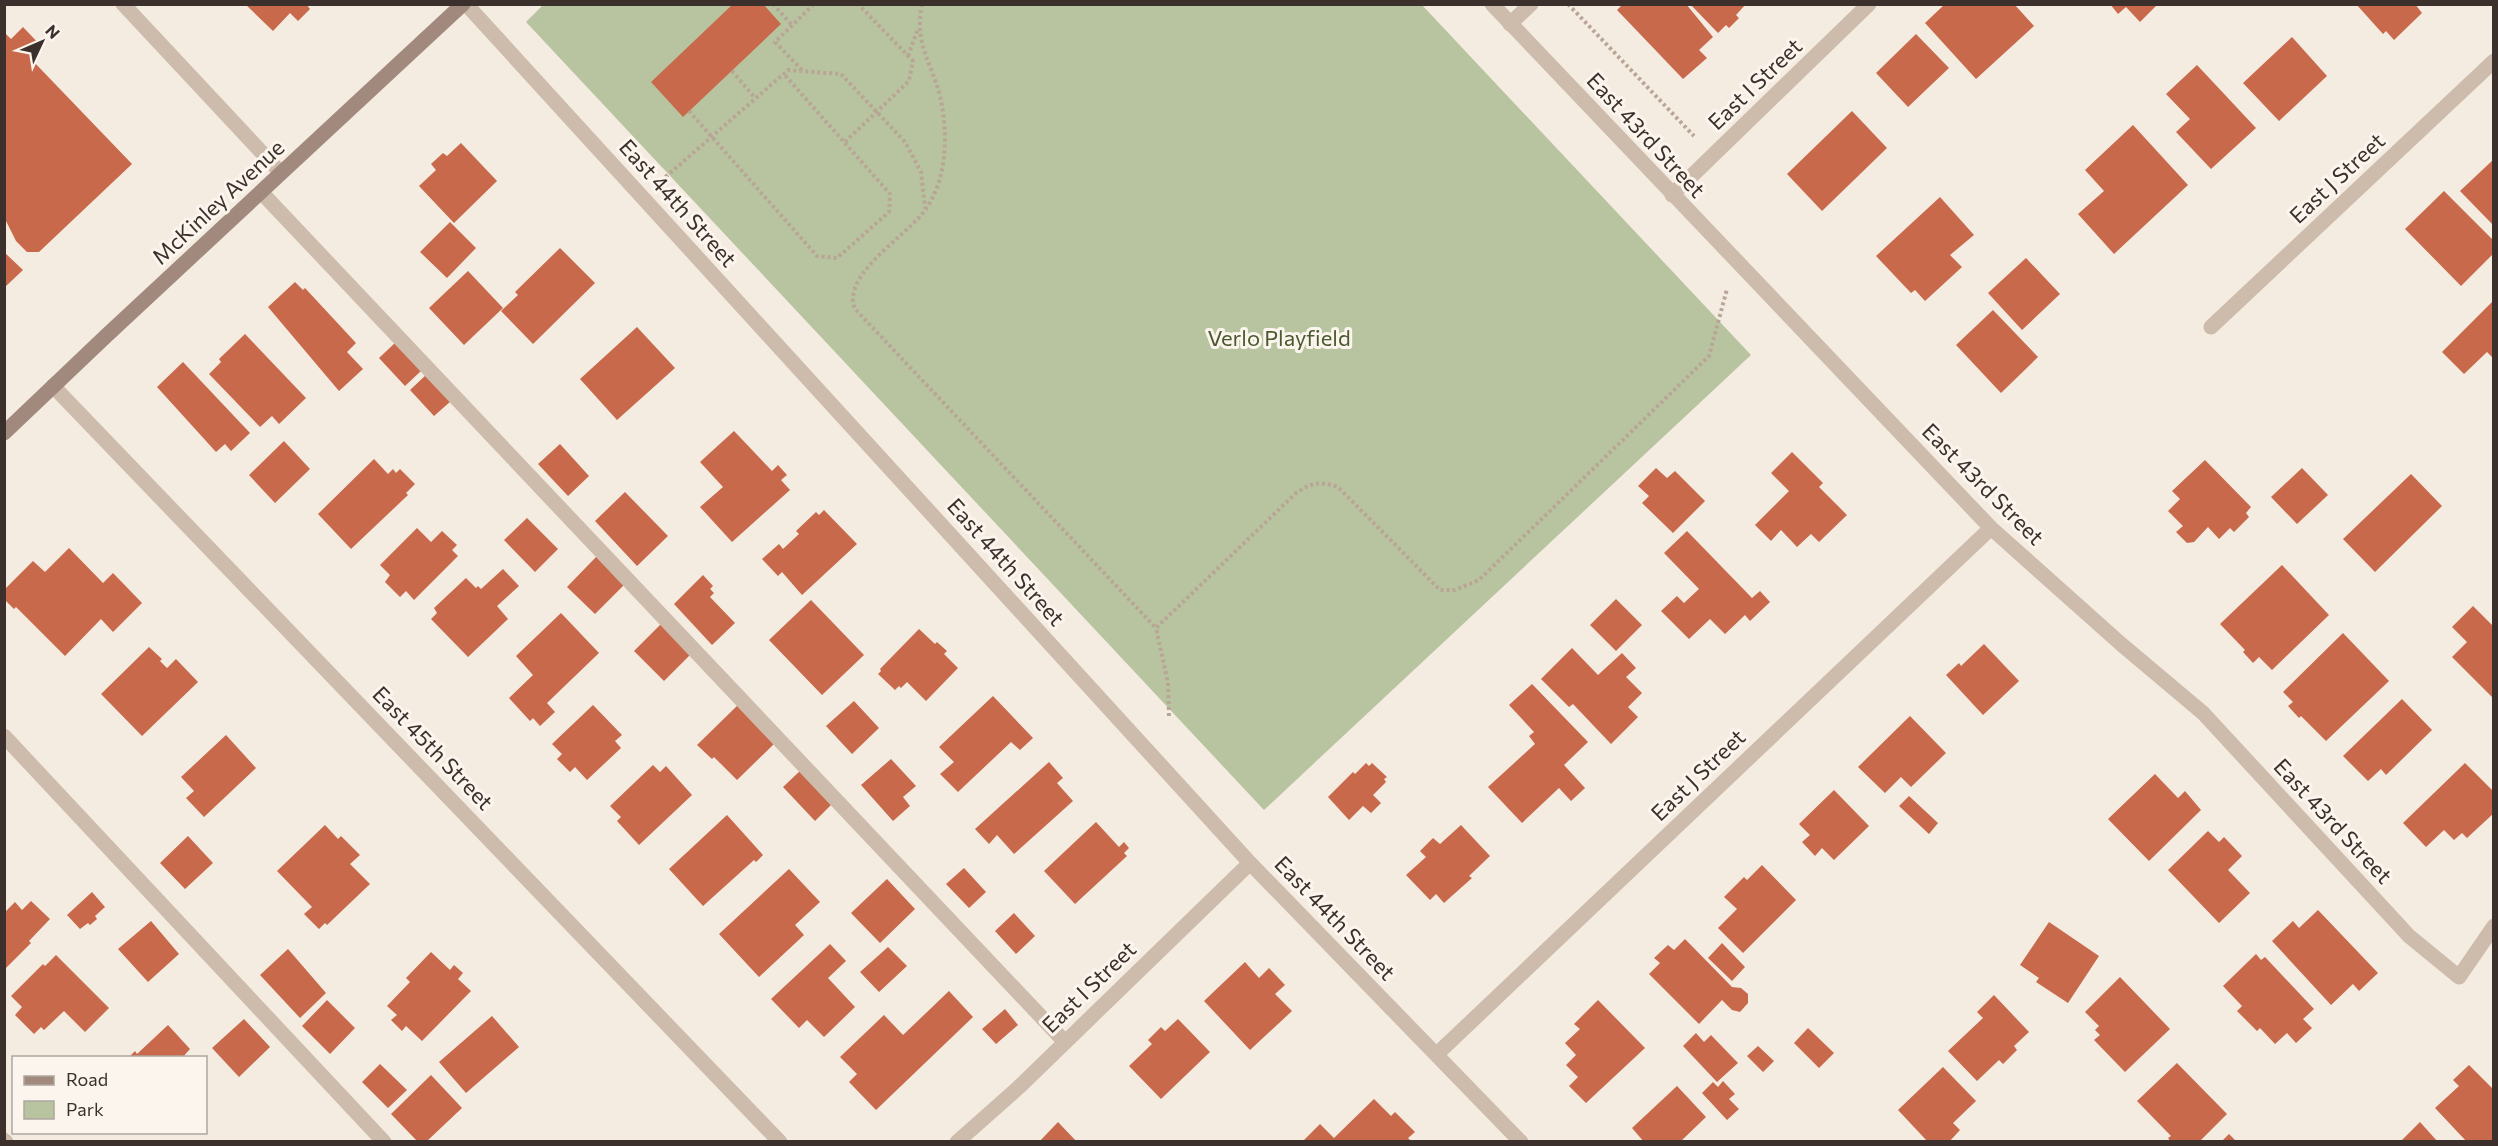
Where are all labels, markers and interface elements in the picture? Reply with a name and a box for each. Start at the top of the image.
north arrow [12,12,72,72]
text: N [42,20,64,42]
street label: East I Street [1702,32,1807,135]
street label: East 43rd Street [1582,67,1711,203]
street label: East J Street [2283,127,2390,229]
street label: East 44th Street [614,133,743,272]
street label: McKinley Avenue [146,134,289,270]
park label: Verlo Playfield [1207,324,1351,351]
street label: East 43rd Street [1917,417,2050,550]
street label: East 44th Street [942,492,1071,631]
street label: East 45th Street [368,680,499,815]
street label: East J Street [1645,723,1750,826]
street label: East 43rd Street [2269,753,2398,889]
street label: East 44th Street [1269,850,1401,985]
street label: East I Street [1036,935,1141,1038]
legend [12,1056,207,1134]
text: Road [66,1068,108,1090]
text: Park [66,1098,104,1120]

